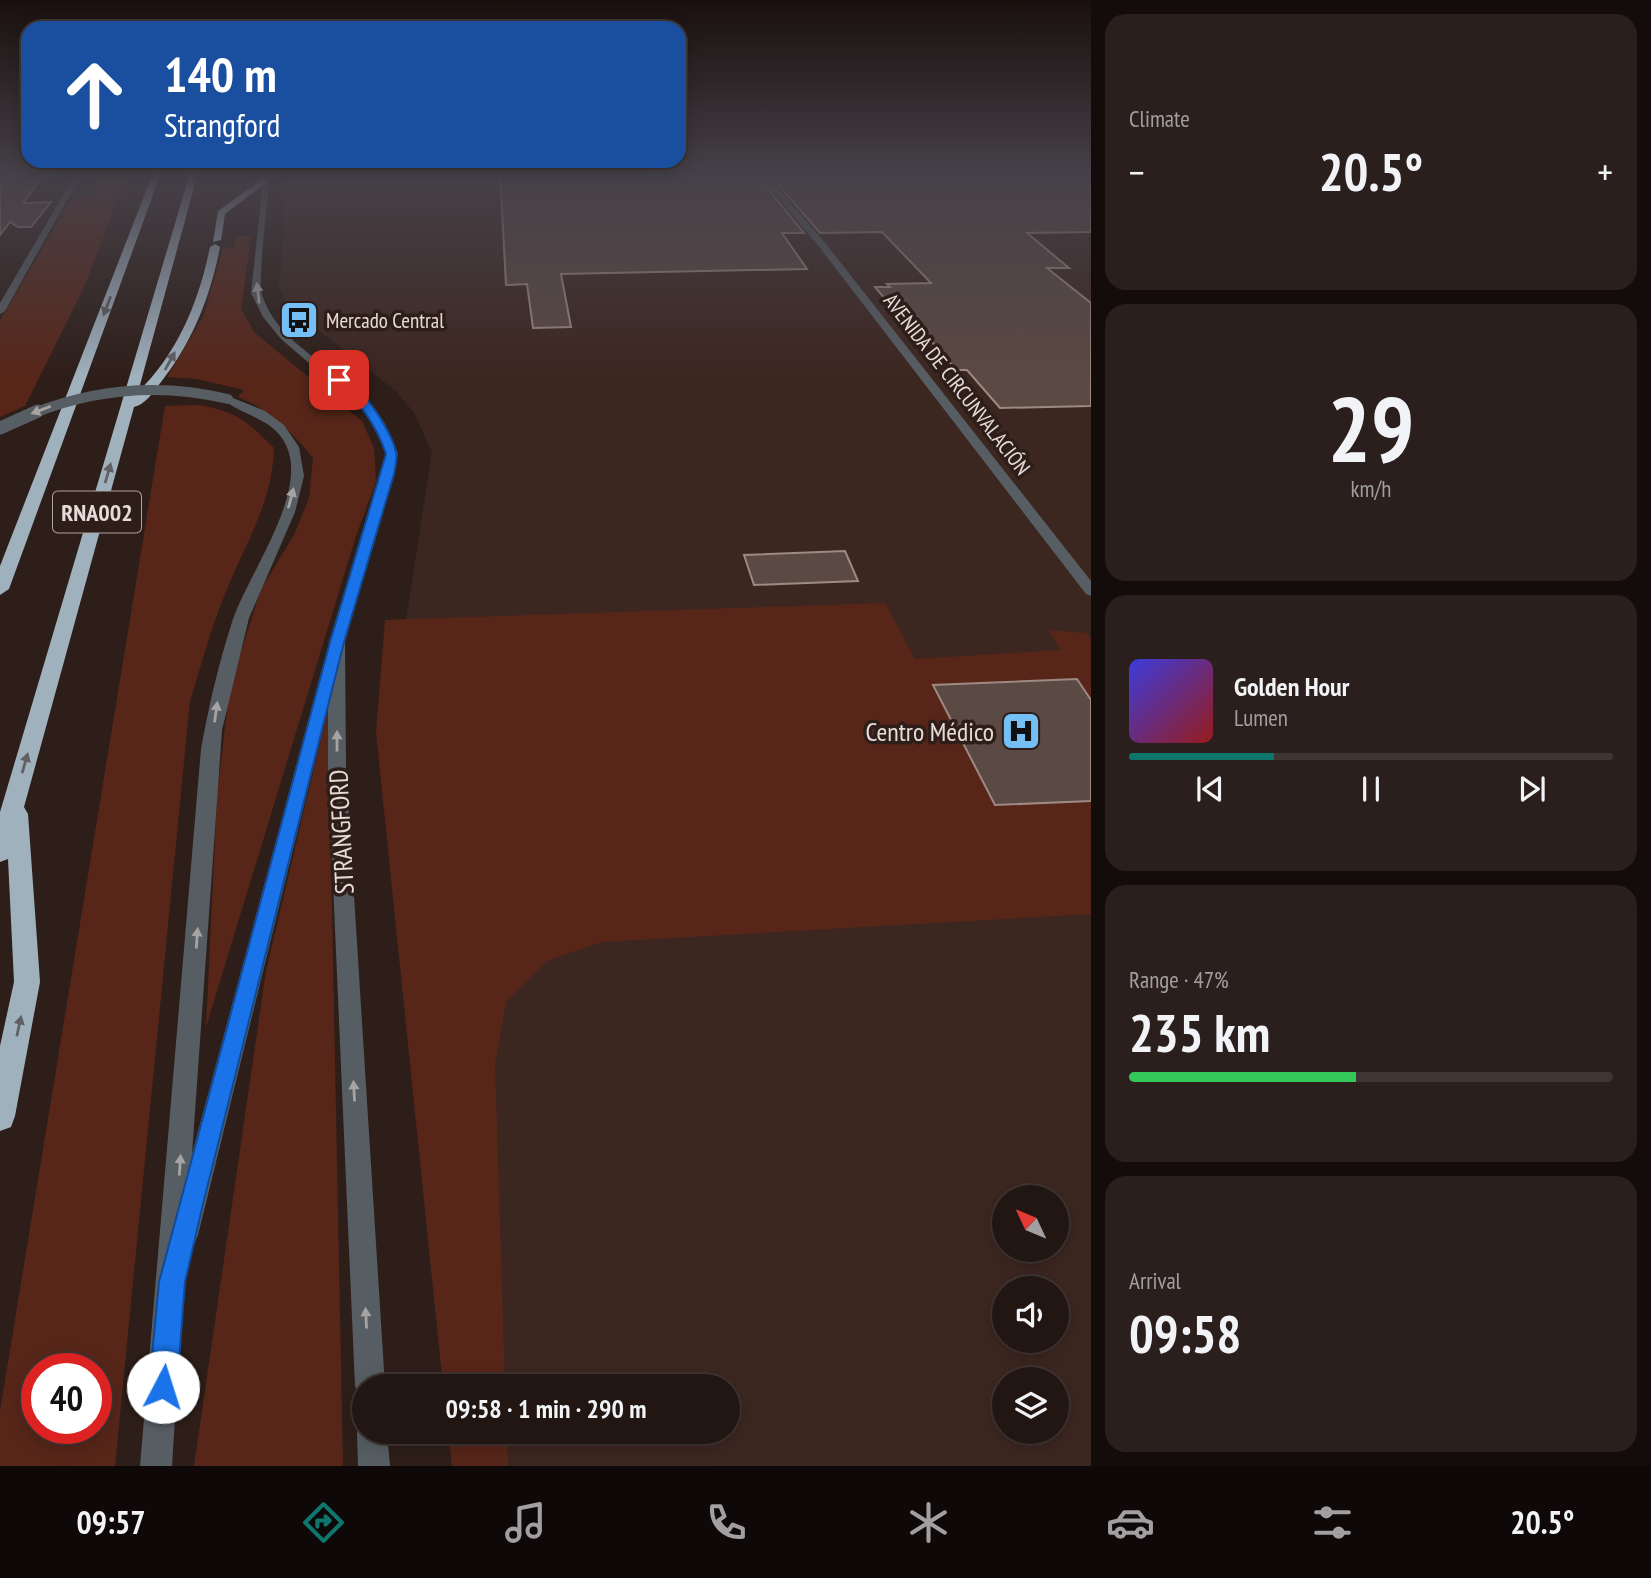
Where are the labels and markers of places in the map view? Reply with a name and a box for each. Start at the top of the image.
bus stop icon: Mercado Central [278,299,320,341]
place label: Mercado Central [326,307,444,334]
pin [309,350,369,410]
hospital icon: Centro Médico [1000,710,1042,752]
place label: Centro Médico [865,715,994,748]

